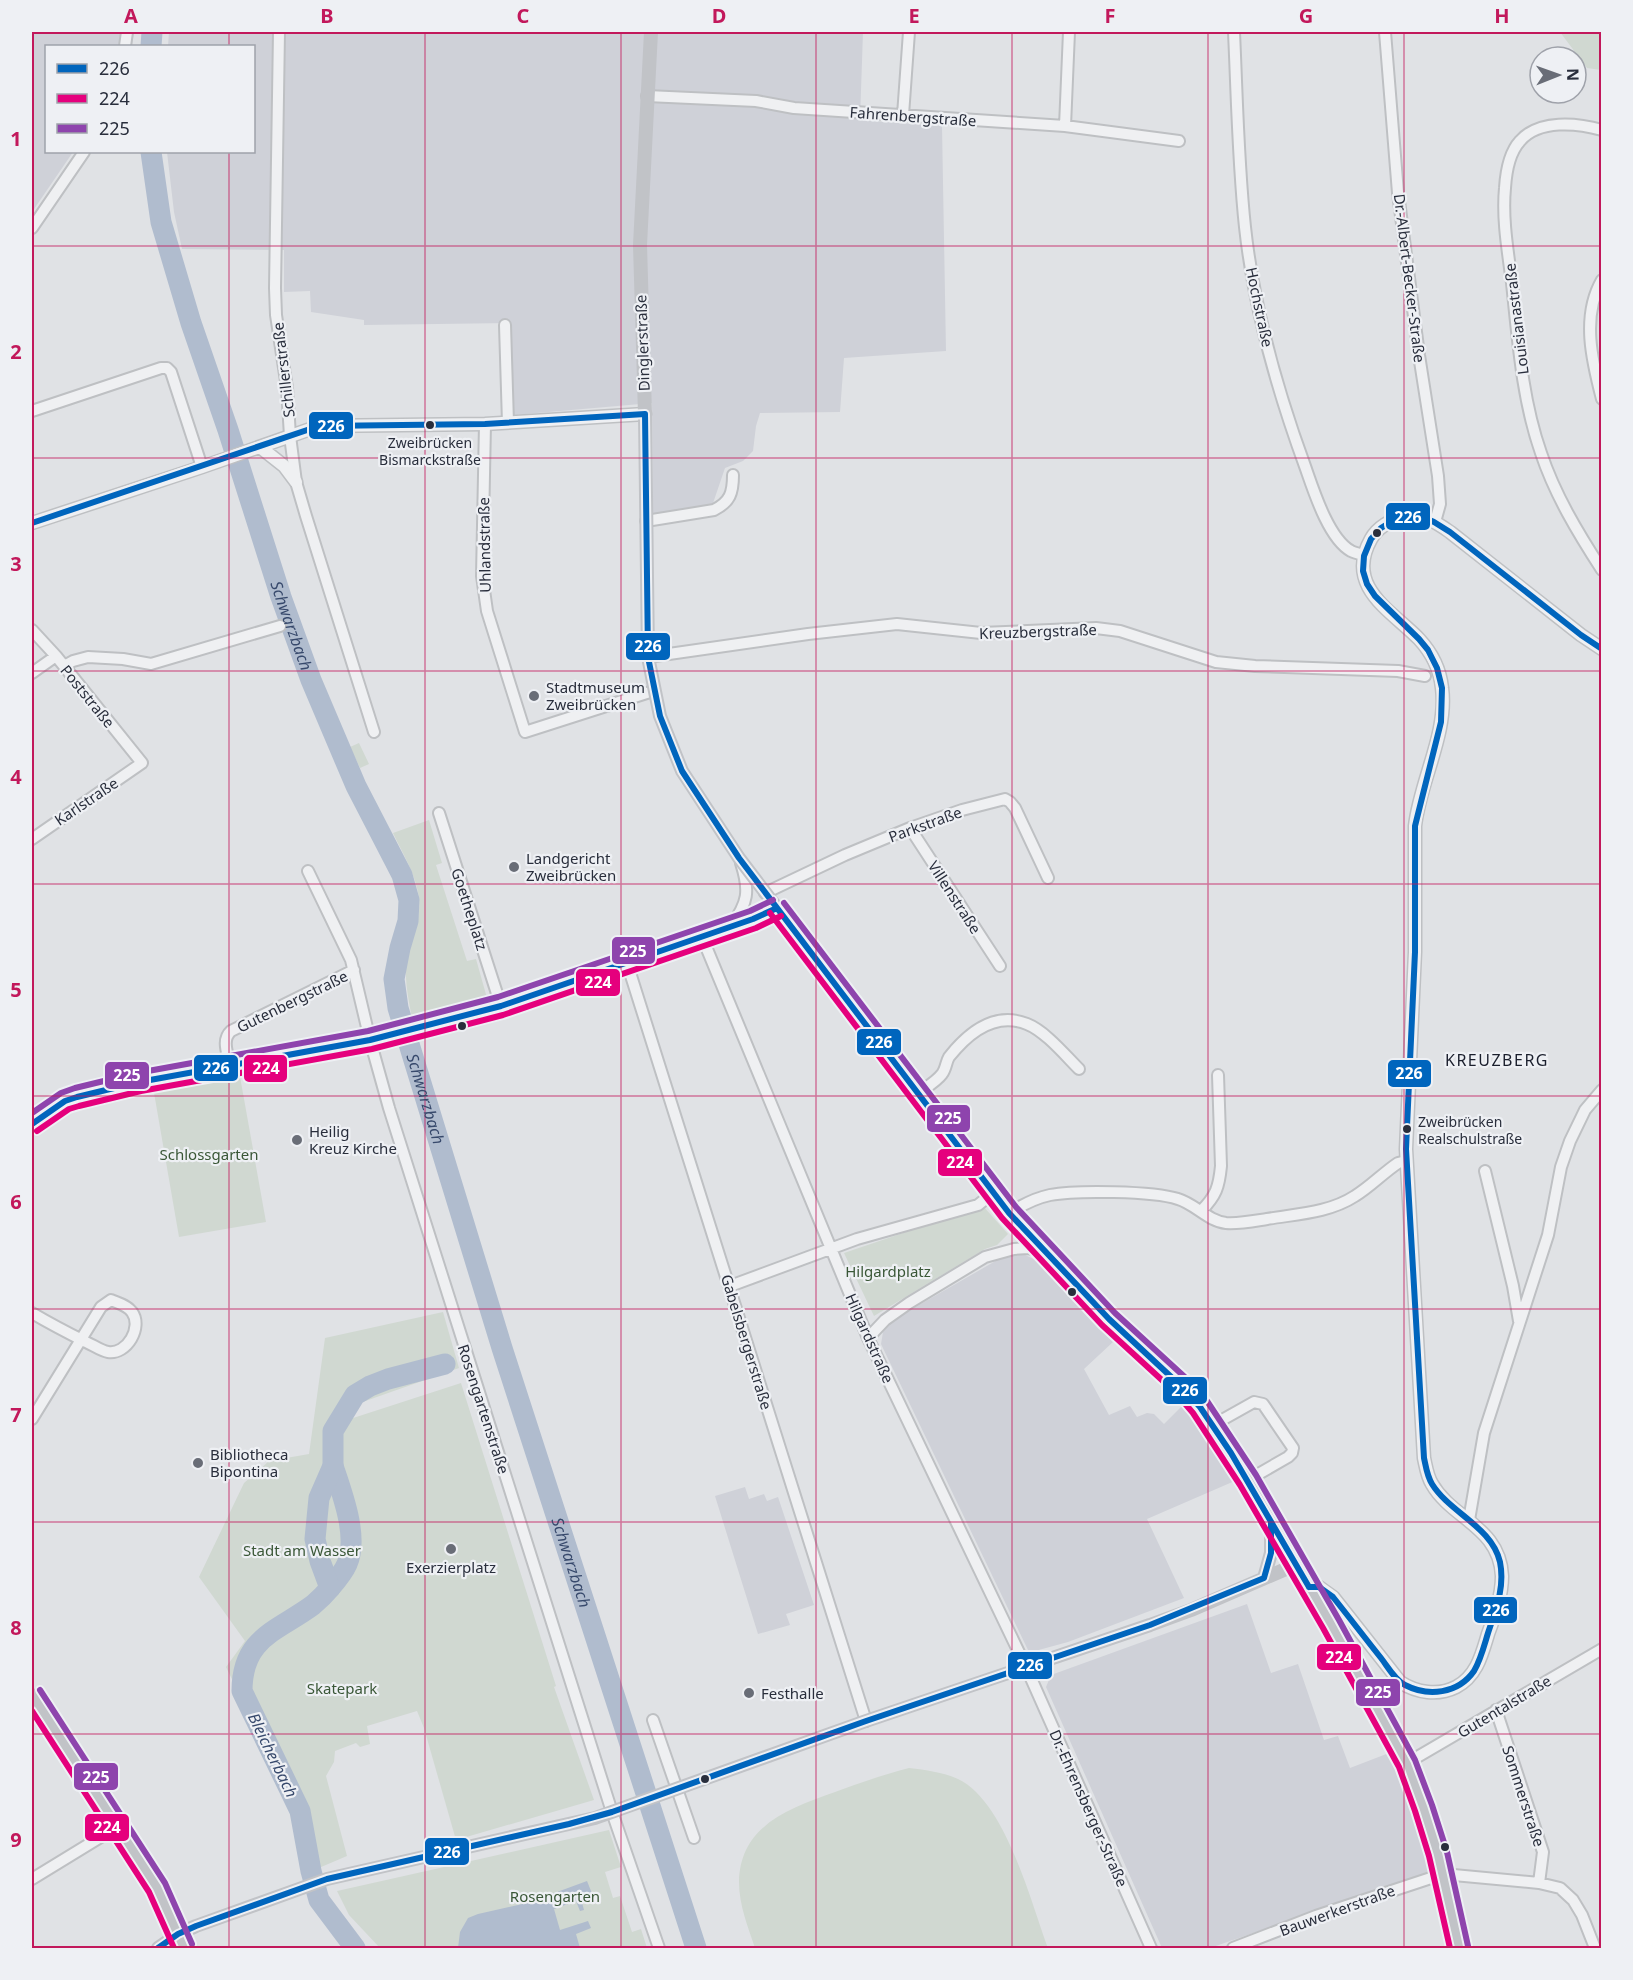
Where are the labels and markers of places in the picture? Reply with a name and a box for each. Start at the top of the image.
marker: Zweibrücken Bismarckstraße [424,419,436,431]
place label: Zweibrücken Bismarckstraße [379,433,481,469]
unlabelled marker [1371,527,1383,539]
place label: Stadtmuseum Zweibrücken [546,677,645,714]
marker: Stadtmuseum Zweibrücken [527,689,541,703]
place label: Landgericht Zweibrücken [526,848,616,885]
marker: Landgericht Zweibrücken [507,860,521,874]
unlabelled marker [456,1020,468,1032]
place label: Zweibrücken Realschulstraße [1418,1112,1522,1148]
place label: Heilig Kreuz Kirche [309,1121,397,1158]
marker: Zweibrücken Realschulstraße [1401,1123,1413,1135]
marker: Heilig Kreuz Kirche [290,1133,304,1147]
unlabelled marker [1066,1286,1078,1298]
place label: Bibliotheca Bipontina [210,1444,288,1481]
marker: Bibliotheca Bipontina [191,1456,205,1470]
marker: Exerzierplatz [444,1542,458,1556]
place label: Exerzierplatz [406,1557,496,1577]
place label: Festhalle [761,1683,824,1703]
marker: Festhalle [742,1686,756,1700]
unlabelled marker [699,1773,711,1785]
unlabelled marker [1439,1841,1451,1853]

